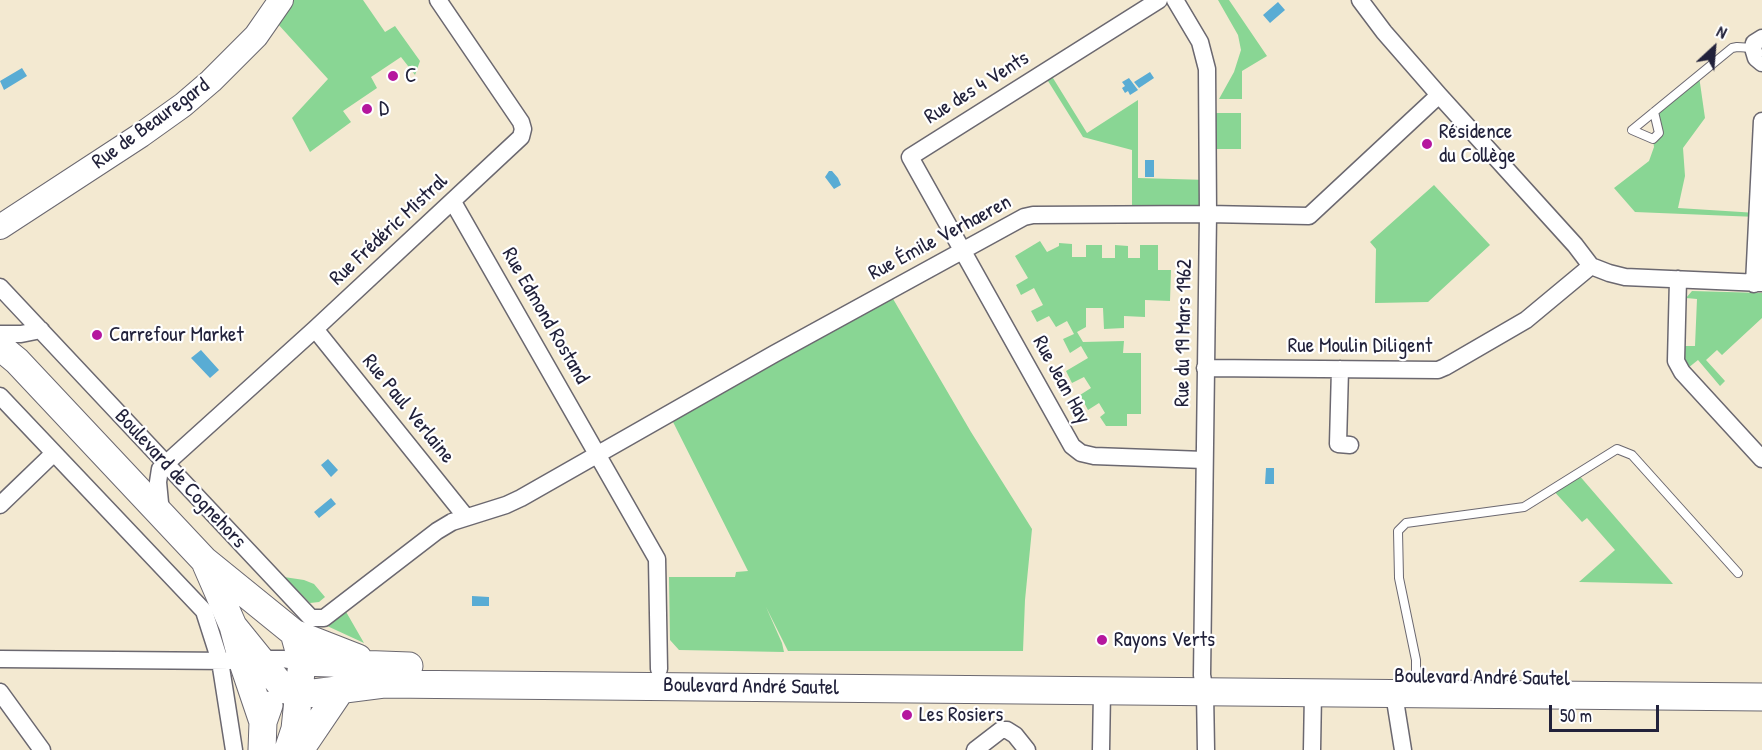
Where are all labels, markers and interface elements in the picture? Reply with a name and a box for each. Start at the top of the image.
north arrow [1684,18,1744,78]
text: N [1713,20,1731,44]
street label: Rue des 4 Vents [920,46,1034,130]
place label: C [405,63,417,89]
marker: C [386,69,400,83]
street label: Rue de Beauregard [88,73,214,175]
place label: D [379,96,389,122]
marker: D [360,102,374,116]
place label: Résidence du Collège [1439,119,1516,169]
marker: Résidence du Collège [1420,137,1434,151]
street label: Rue Frédéric Mistral [325,169,453,291]
street label: Rue Émile Verhaeren [864,190,1016,286]
street label: Rue Edmond Rostand [496,243,594,389]
street label: Rue du 19 Mars 1962 [1170,259,1198,407]
place label: Carrefour Market [109,322,244,348]
marker: Carrefour Market [90,328,104,342]
street label: Rue Jean Hay [1027,332,1095,428]
street label: Rue Moulin Diligent [1288,333,1432,359]
street label: Rue Paul Verlaine [356,349,460,469]
street label: Boulevard de Cognehors [109,404,251,554]
place label: Rayons Verts [1114,627,1215,653]
marker: Rayons Verts [1095,633,1109,647]
street label: Boulevard André Sautel [1394,664,1570,692]
street label: Boulevard André Sautel [663,673,839,701]
scale bar [1552,693,1662,731]
place label: Les Rosiers [919,702,1003,728]
text: 50 m [1560,703,1592,728]
marker: Les Rosiers [900,708,914,722]

